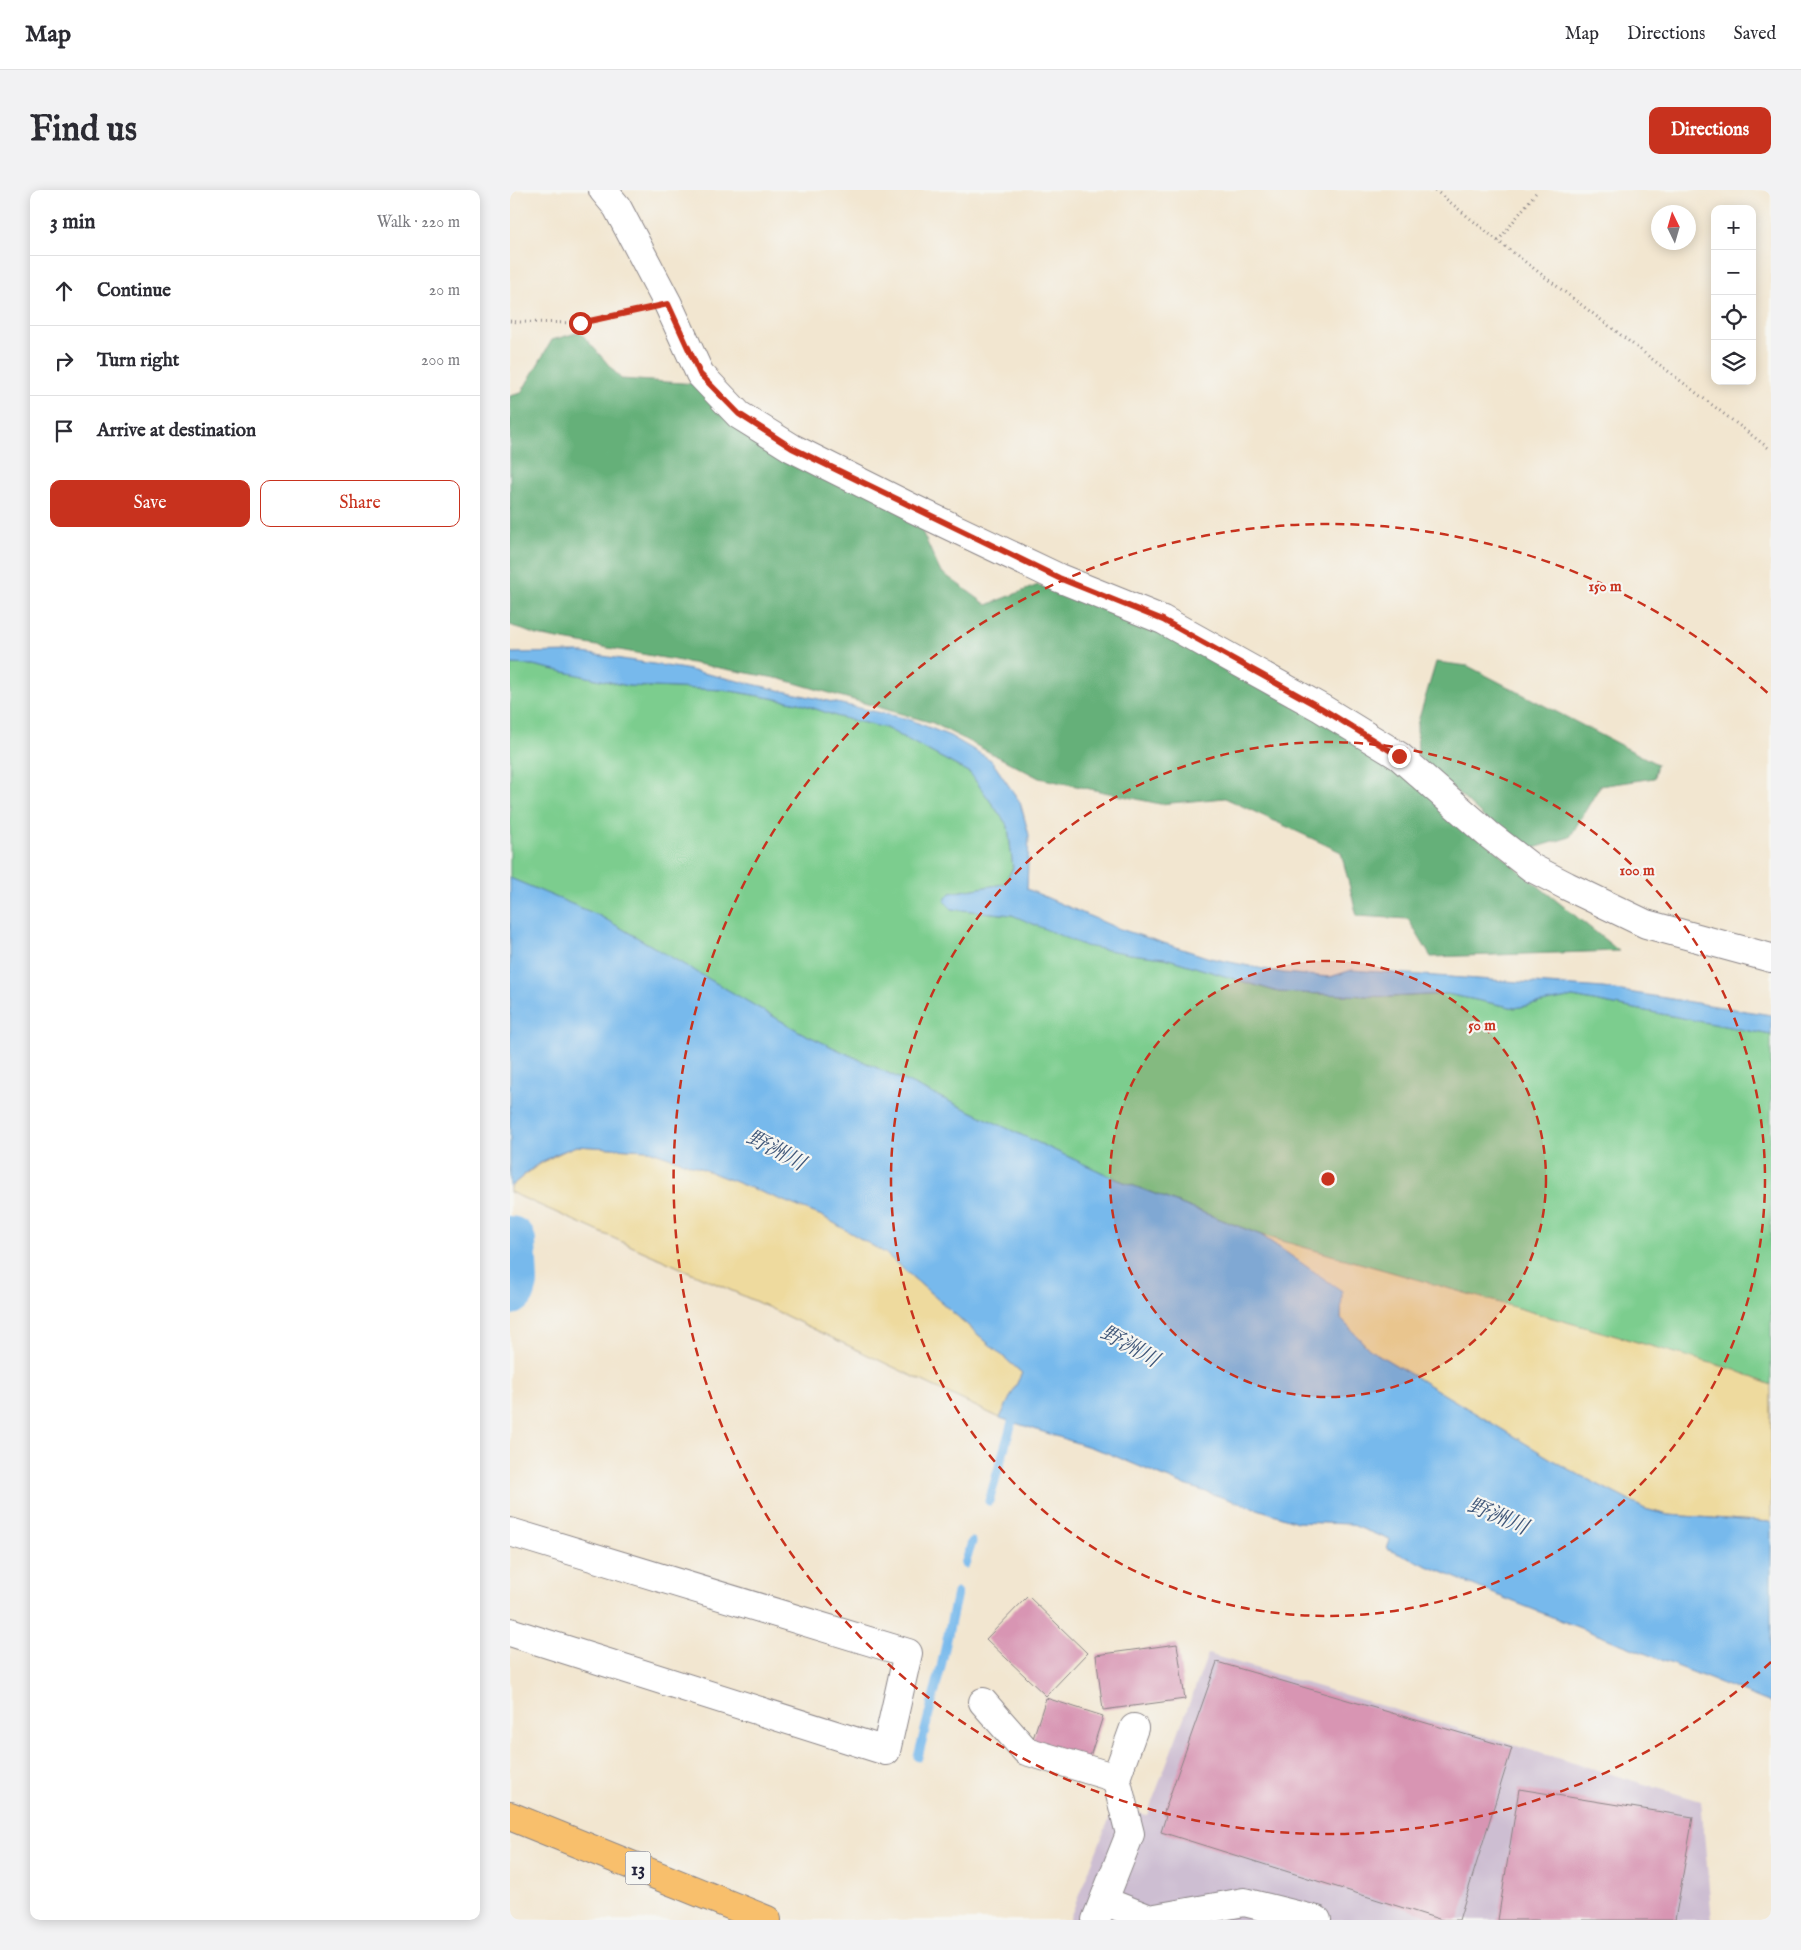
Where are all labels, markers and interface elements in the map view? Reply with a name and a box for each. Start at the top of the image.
text: Map [25,19,71,50]
text: Map [1565,23,1599,46]
text: Directions [1627,23,1705,46]
text: Saved [1733,23,1776,46]
button: Directions [1649,107,1771,154]
text: Find us [30,108,137,153]
north arrow [1651,205,1696,250]
map controls [1711,205,1756,385]
button: + [1711,205,1756,250]
text: 3 min [50,209,95,236]
text: Walk · 220 m [377,213,460,233]
button: − [1711,250,1756,295]
icon: ahead [50,277,78,305]
text: Continue [97,279,171,303]
text: 20 m [429,281,460,301]
button: locate [1711,295,1756,340]
route start [569,312,592,335]
button: layers [1711,340,1756,385]
icon: right [50,347,78,375]
text: Turn right [97,349,179,373]
text: 200 m [421,351,460,371]
icon: arrive [50,417,78,445]
text: Arrive at destination [97,419,256,443]
button: Save [50,480,250,527]
button: Share [260,480,460,527]
text: 150 m [1588,577,1622,596]
route end [1388,745,1411,768]
text: 100 m [1619,861,1655,880]
text: 50 m [1468,1016,1496,1035]
water label: 野洲川 [741,1125,811,1179]
centre of rings [1319,1170,1337,1188]
water label: 野洲川 [1095,1320,1165,1375]
water label: 野洲川 [1463,1493,1534,1543]
road number: 13 [626,1852,650,1885]

